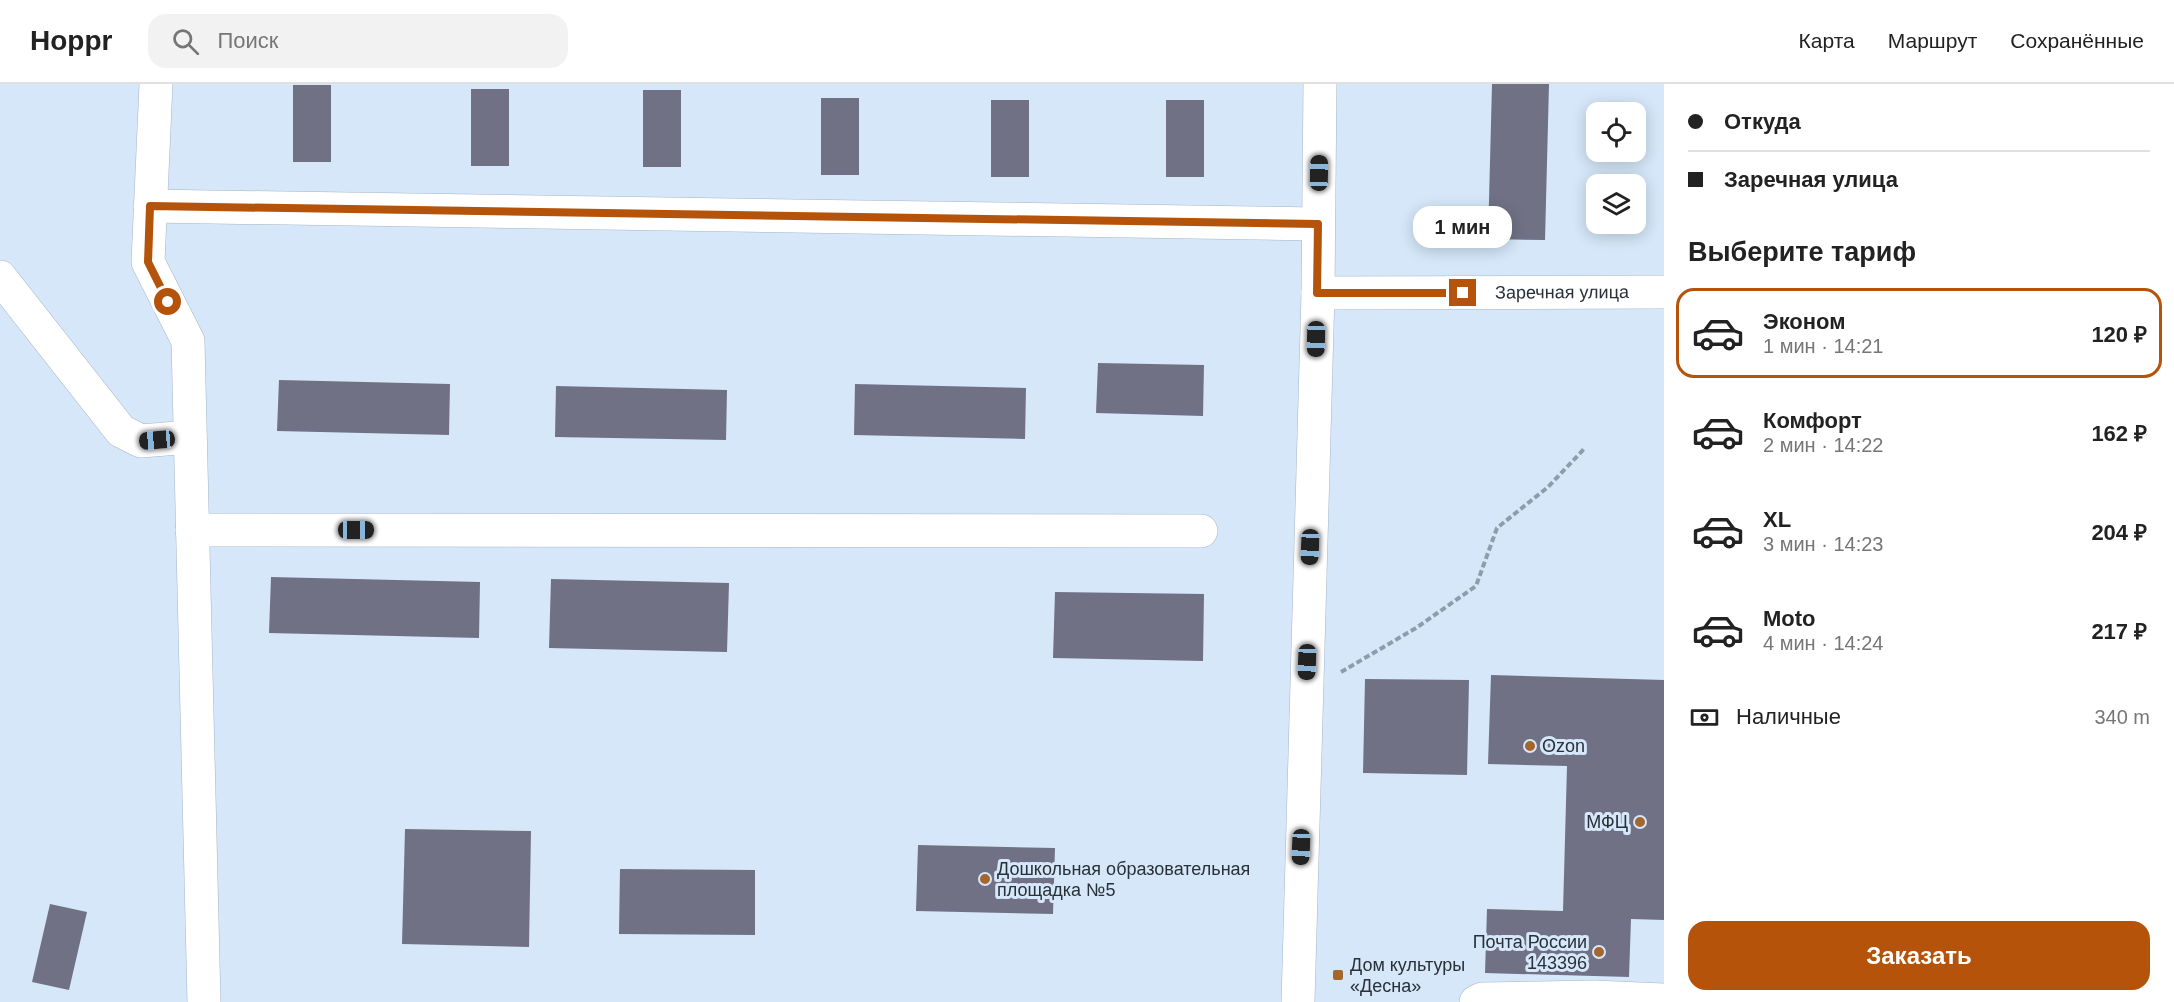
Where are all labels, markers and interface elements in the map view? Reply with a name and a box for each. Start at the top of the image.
search box [148,14,568,68]
text: Hoppr [30,25,112,56]
icon: search [169,25,202,58]
text: Поиск [217,28,278,53]
text: Карта [1799,29,1855,52]
text: Маршрут [1888,29,1977,52]
text: Сохранённые [2010,29,2144,52]
map controls [1586,102,1646,234]
button: locate [1586,102,1646,162]
text: Откуда [1724,109,1801,134]
car [1310,155,1328,191]
text: Заречная улица [1724,167,1898,192]
button: layers [1586,174,1646,234]
callout: 1 мин [1414,206,1512,248]
text: 1 мин [1435,216,1490,238]
text: Выберите тариф [1688,237,1916,267]
route end [1449,279,1476,306]
street label: Заречная улица [1495,282,1630,302]
route start [154,288,181,315]
icon: car [1691,306,1745,360]
text: Эконом [1763,309,1846,334]
car [1307,321,1325,357]
text: 120 ₽ [2091,322,2147,347]
text: 1 мин · 14:21 [1763,335,1883,357]
icon: car [1691,405,1745,459]
text: Комфорт [1763,408,1862,433]
text: 162 ₽ [2091,421,2147,446]
car [138,429,176,451]
text: 2 мин · 14:22 [1763,434,1883,456]
icon: car [1691,504,1745,558]
text: XL [1763,507,1791,532]
text: 204 ₽ [2091,520,2147,545]
car [338,521,374,539]
car [1300,529,1320,565]
text: 3 мин · 14:23 [1763,533,1883,555]
icon: car [1691,603,1745,657]
text: Moto [1763,606,1816,631]
text: 217 ₽ [2091,619,2147,644]
text: 4 мин · 14:24 [1763,632,1883,654]
car [1297,644,1317,680]
icon: cash [1688,701,1721,734]
text: Наличные [1736,704,1841,729]
text: 340 m [2094,706,2150,728]
place label: Ozon [1542,736,1585,756]
marker: Ozon [1523,739,1537,753]
place label: МФЦ [1586,812,1628,832]
marker: МФЦ [1633,815,1647,829]
car [1291,829,1311,865]
place label: Дошкольная образовательная площадка №5 [997,859,1250,900]
marker: Дошкольная образовательная площадка №5 [978,872,992,886]
button: Заказать [1688,921,2150,990]
place label: Почта России 143396 [1473,932,1587,973]
marker: Почта России 143396 [1592,945,1606,959]
place label: Дом культуры «Десна» [1350,955,1465,996]
marker: Дом культуры «Десна» [1331,968,1345,982]

